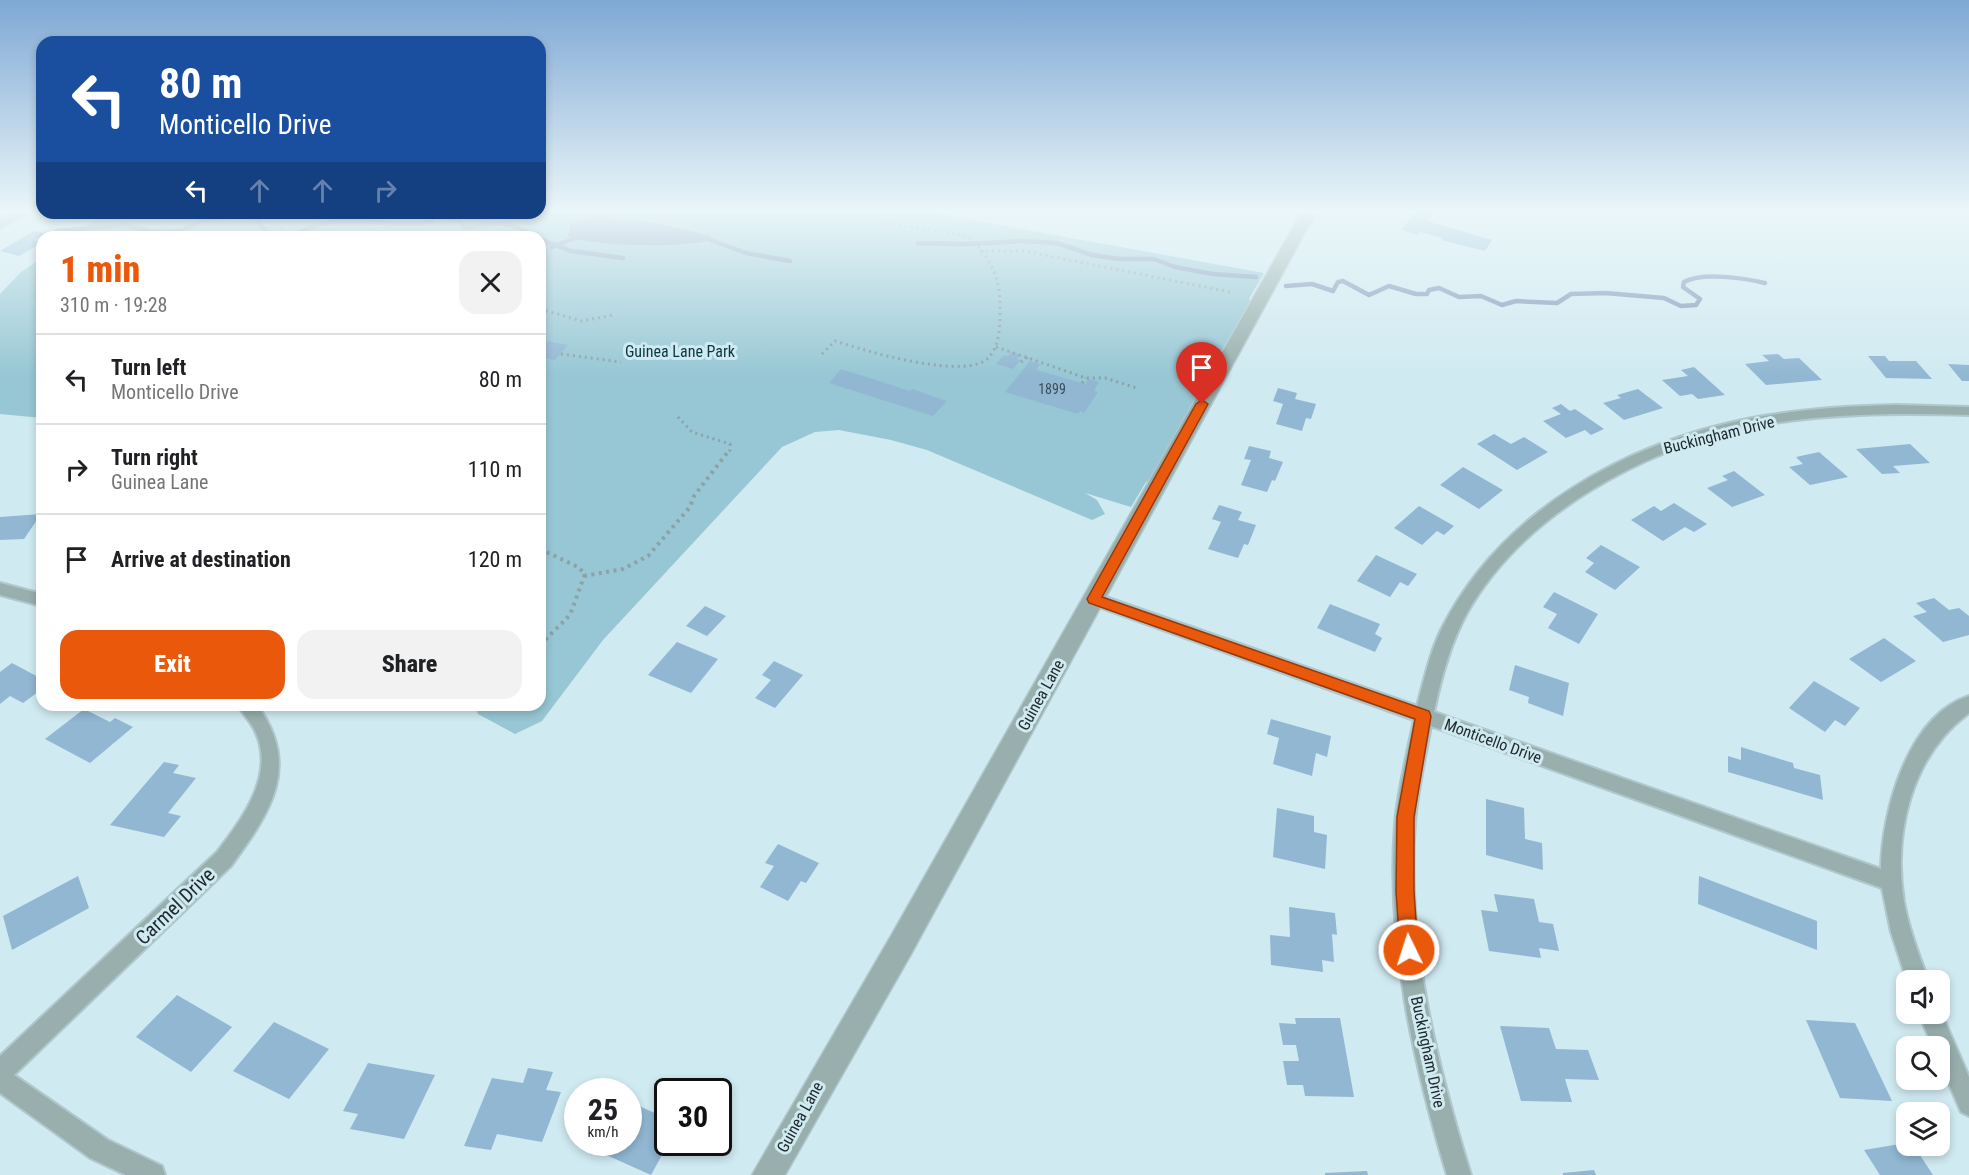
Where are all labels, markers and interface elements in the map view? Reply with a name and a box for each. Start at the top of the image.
text: 80 m [159,59,242,108]
icon: left [60,60,138,138]
text: Monticello Drive [159,109,331,141]
icon: left [180,174,213,207]
icon: ahead [243,174,276,207]
icon: ahead [306,174,339,207]
icon: right [369,174,402,207]
text: 1 min [60,249,140,291]
button: close [459,251,522,314]
text: 310 m · 19:28 [60,293,167,317]
park label: Guinea Lane Park [625,342,736,361]
pin [1176,342,1227,404]
icon: arrive [1185,351,1218,384]
text: Turn left [111,355,186,380]
icon: left [60,363,93,396]
text: 80 m [479,367,522,392]
text: Monticello Drive [111,380,239,404]
house number: 1899 [1038,381,1066,397]
street label: Buckingham Drive [1662,412,1776,458]
text: Turn right [111,445,198,470]
icon: right [60,453,93,486]
text: 110 m [468,457,522,482]
text: Guinea Lane [111,470,208,494]
icon: arrive [60,543,93,576]
text: Arrive at destination [111,547,291,572]
text: 120 m [468,547,522,572]
button: Exit [60,630,285,699]
button: Share [297,630,522,699]
street label: Guinea Lane [1014,656,1068,734]
street label: Monticello Drive [1442,715,1544,767]
street label: Carmel Drive [131,862,219,950]
position arrow [1377,918,1441,982]
map controls [1896,970,1950,1156]
button: sound [1896,970,1950,1024]
street label: Buckingham Drive [1407,995,1449,1109]
button: search [1896,1036,1950,1090]
speed limit sign: 30 [654,1078,732,1156]
street label: Guinea Lane [773,1078,827,1156]
text: 25 [588,1092,618,1127]
button: layers [1896,1102,1950,1156]
text: km/h [588,1123,618,1141]

